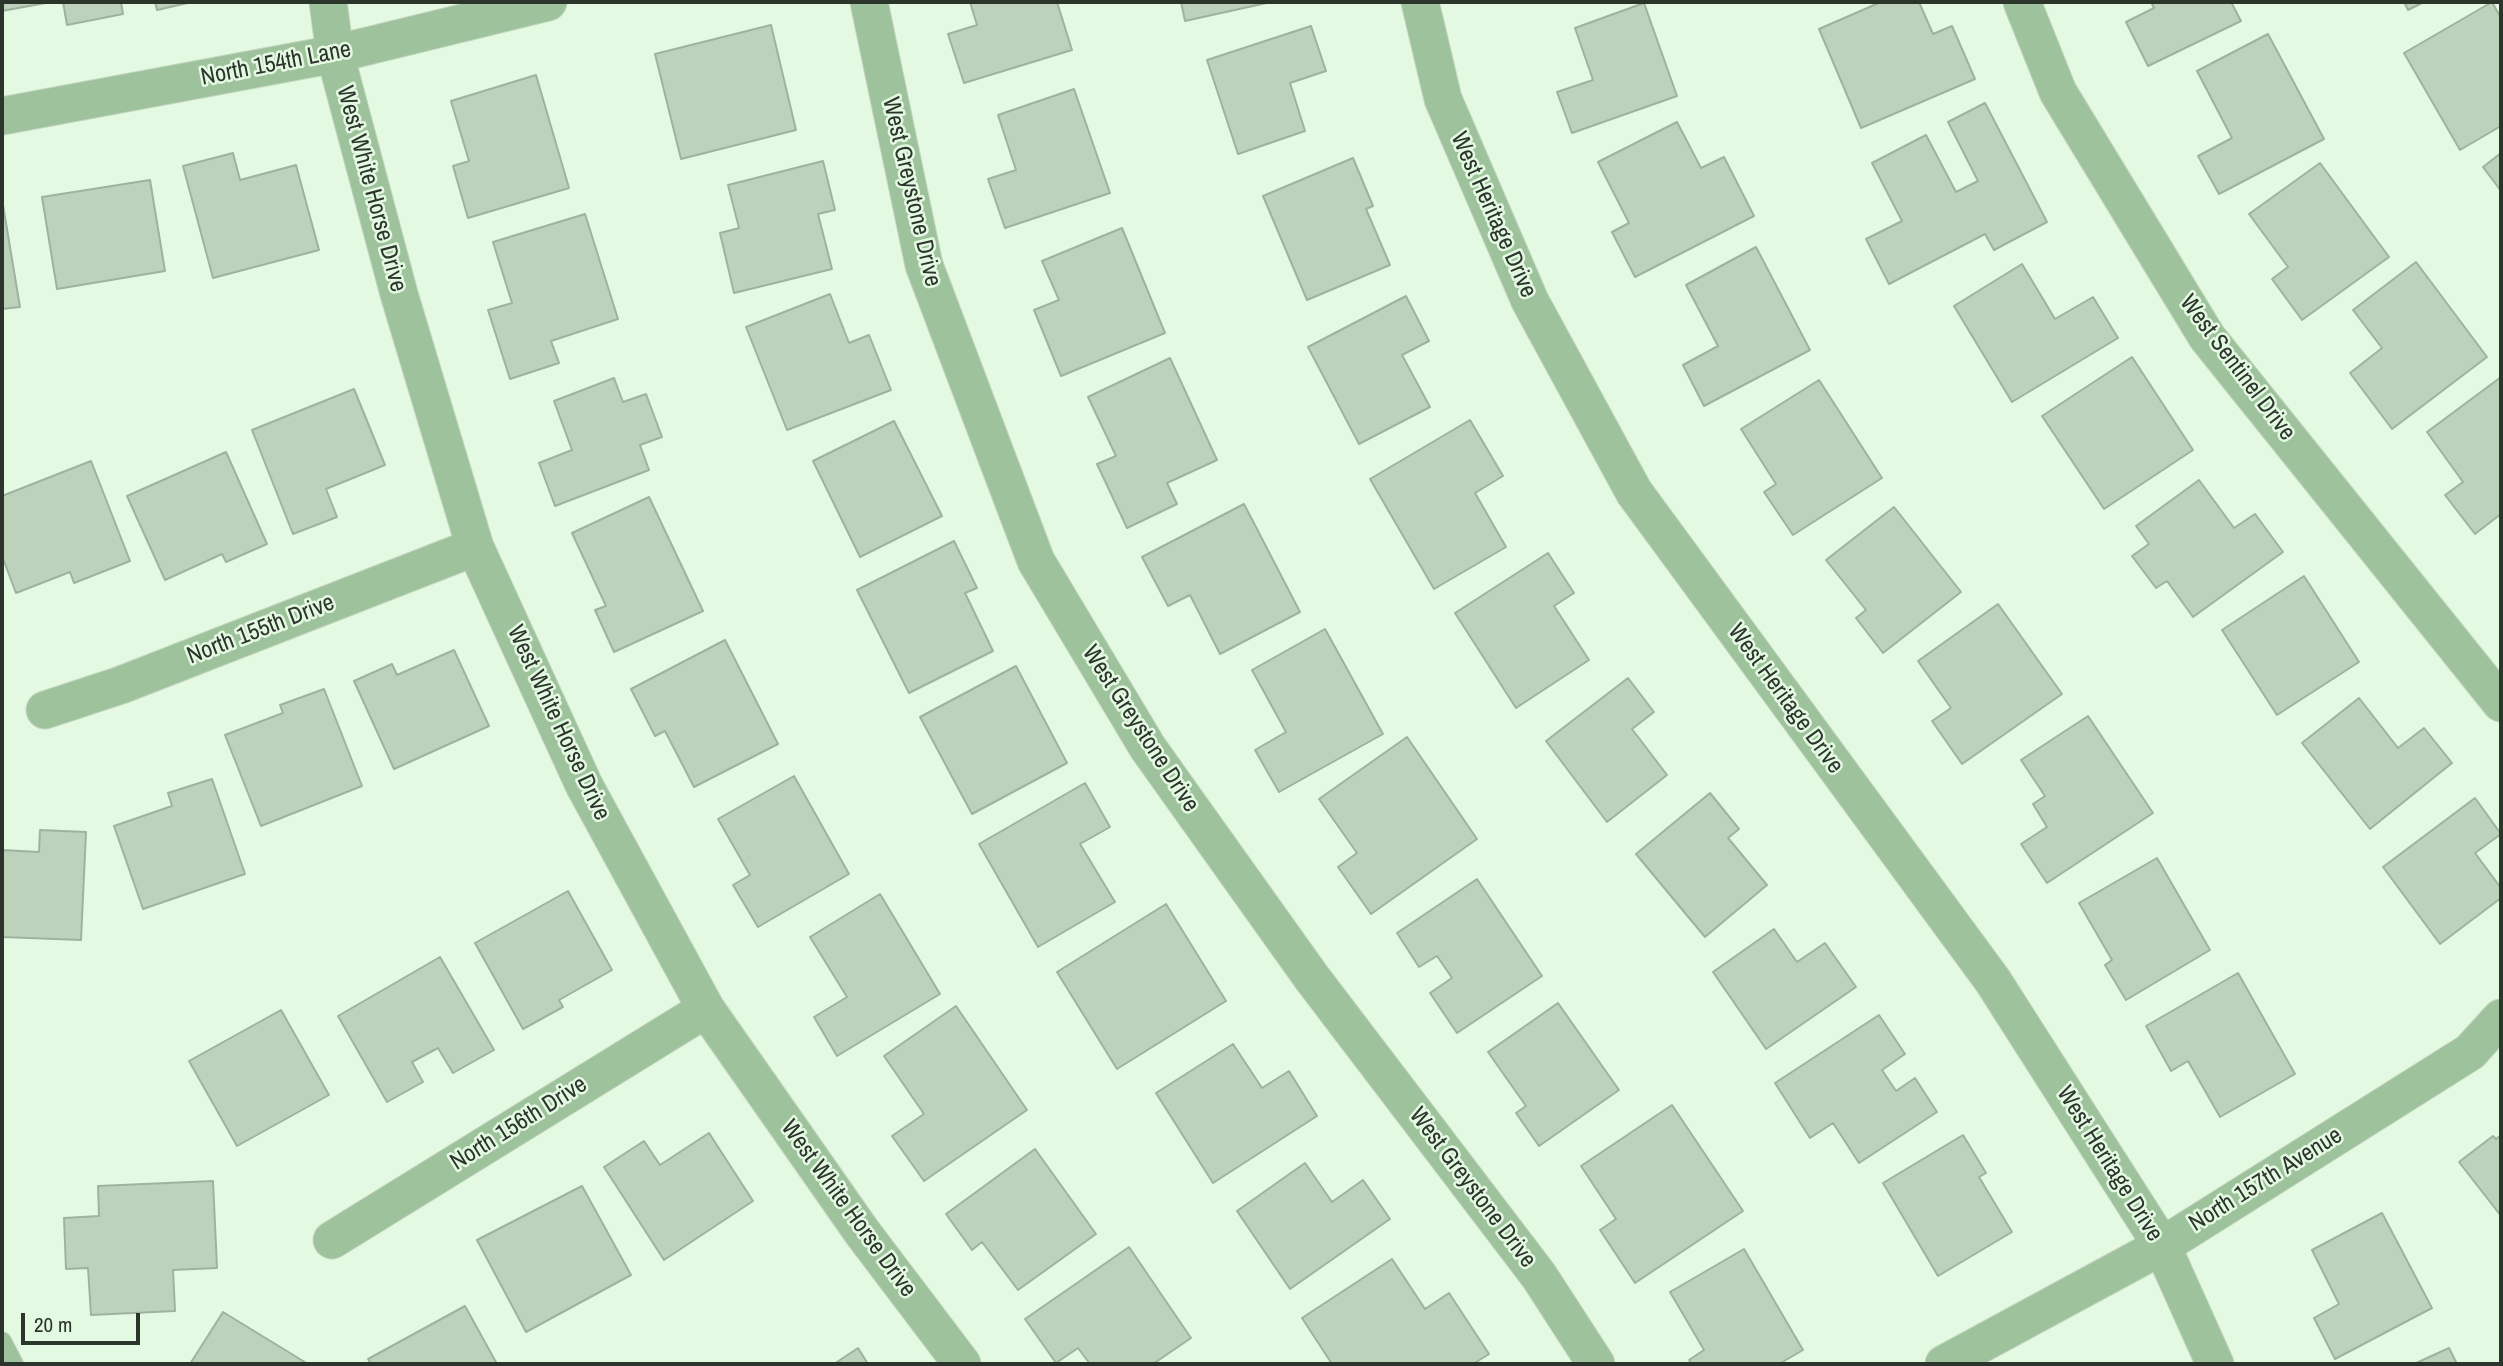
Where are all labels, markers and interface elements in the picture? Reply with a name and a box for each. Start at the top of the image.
street label: North 154th Lane [199,35,353,93]
street label: West White Horse Drive [330,83,412,295]
street label: West Greystone Drive [875,95,947,289]
street label: West Heritage Drive [1444,128,1542,302]
street label: West Sentinel Drive [2173,290,2301,446]
street label: North 155th Drive [183,589,339,671]
street label: West Heritage Drive [1721,619,1849,779]
street label: West White Horse Drive [500,621,616,825]
street label: West Greystone Drive [1075,640,1205,818]
street label: North 156th Drive [446,1071,592,1177]
street label: West Heritage Drive [2050,1081,2168,1247]
street label: West Greystone Drive [1402,1102,1542,1274]
street label: West White Horse Drive [774,1115,922,1303]
street label: North 157th Avenue [2184,1121,2348,1239]
scale bar [24,1300,144,1344]
text: 20 m [34,1310,72,1339]

